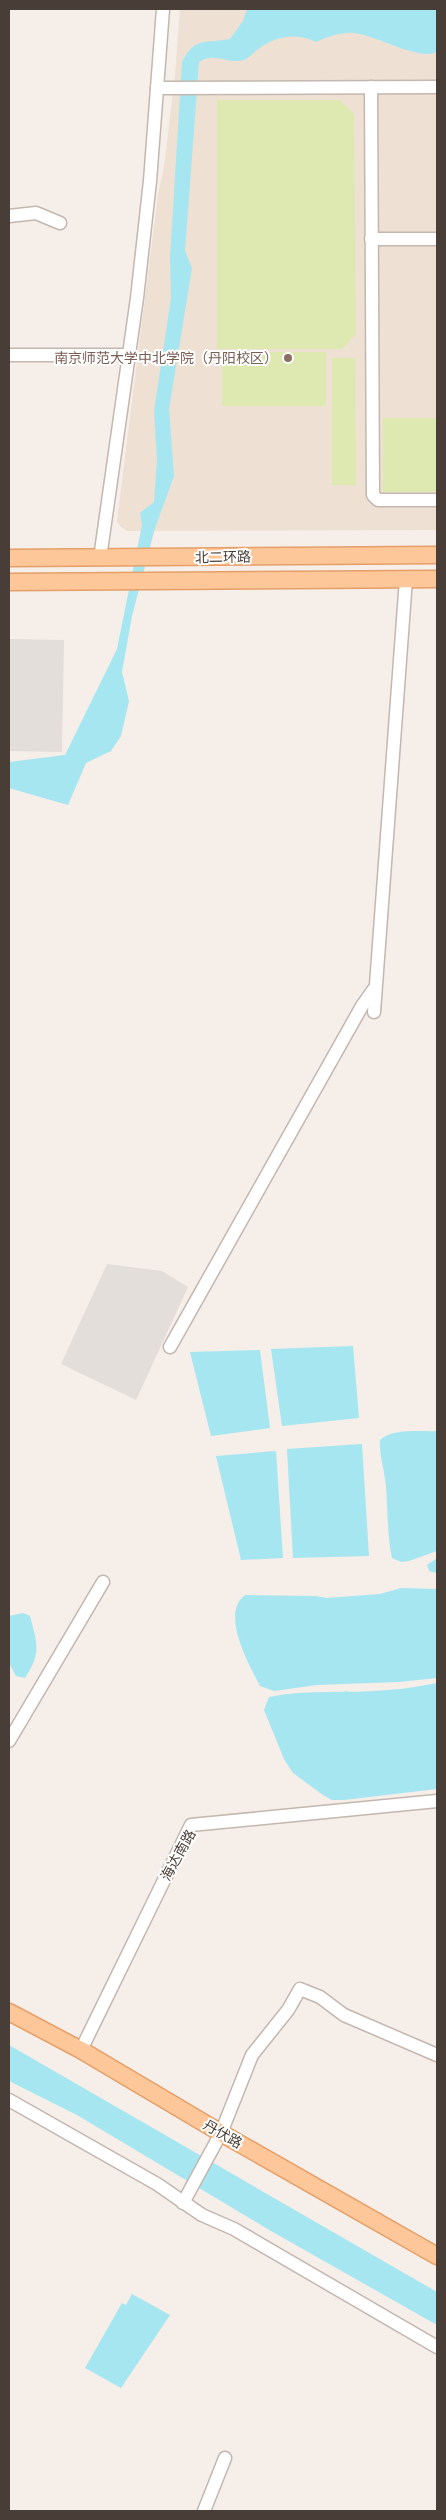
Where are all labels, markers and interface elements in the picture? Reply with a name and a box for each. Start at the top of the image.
place label: 南京师范大学中北学院（丹阳校区） [54,349,278,369]
marker: 南京师范大学中北学院（丹阳校区） [282,352,294,364]
street label: 北二环路 [195,548,251,568]
street label: 海达南路 [157,1826,201,1885]
street label: 丹伏路 [199,2116,246,2154]

